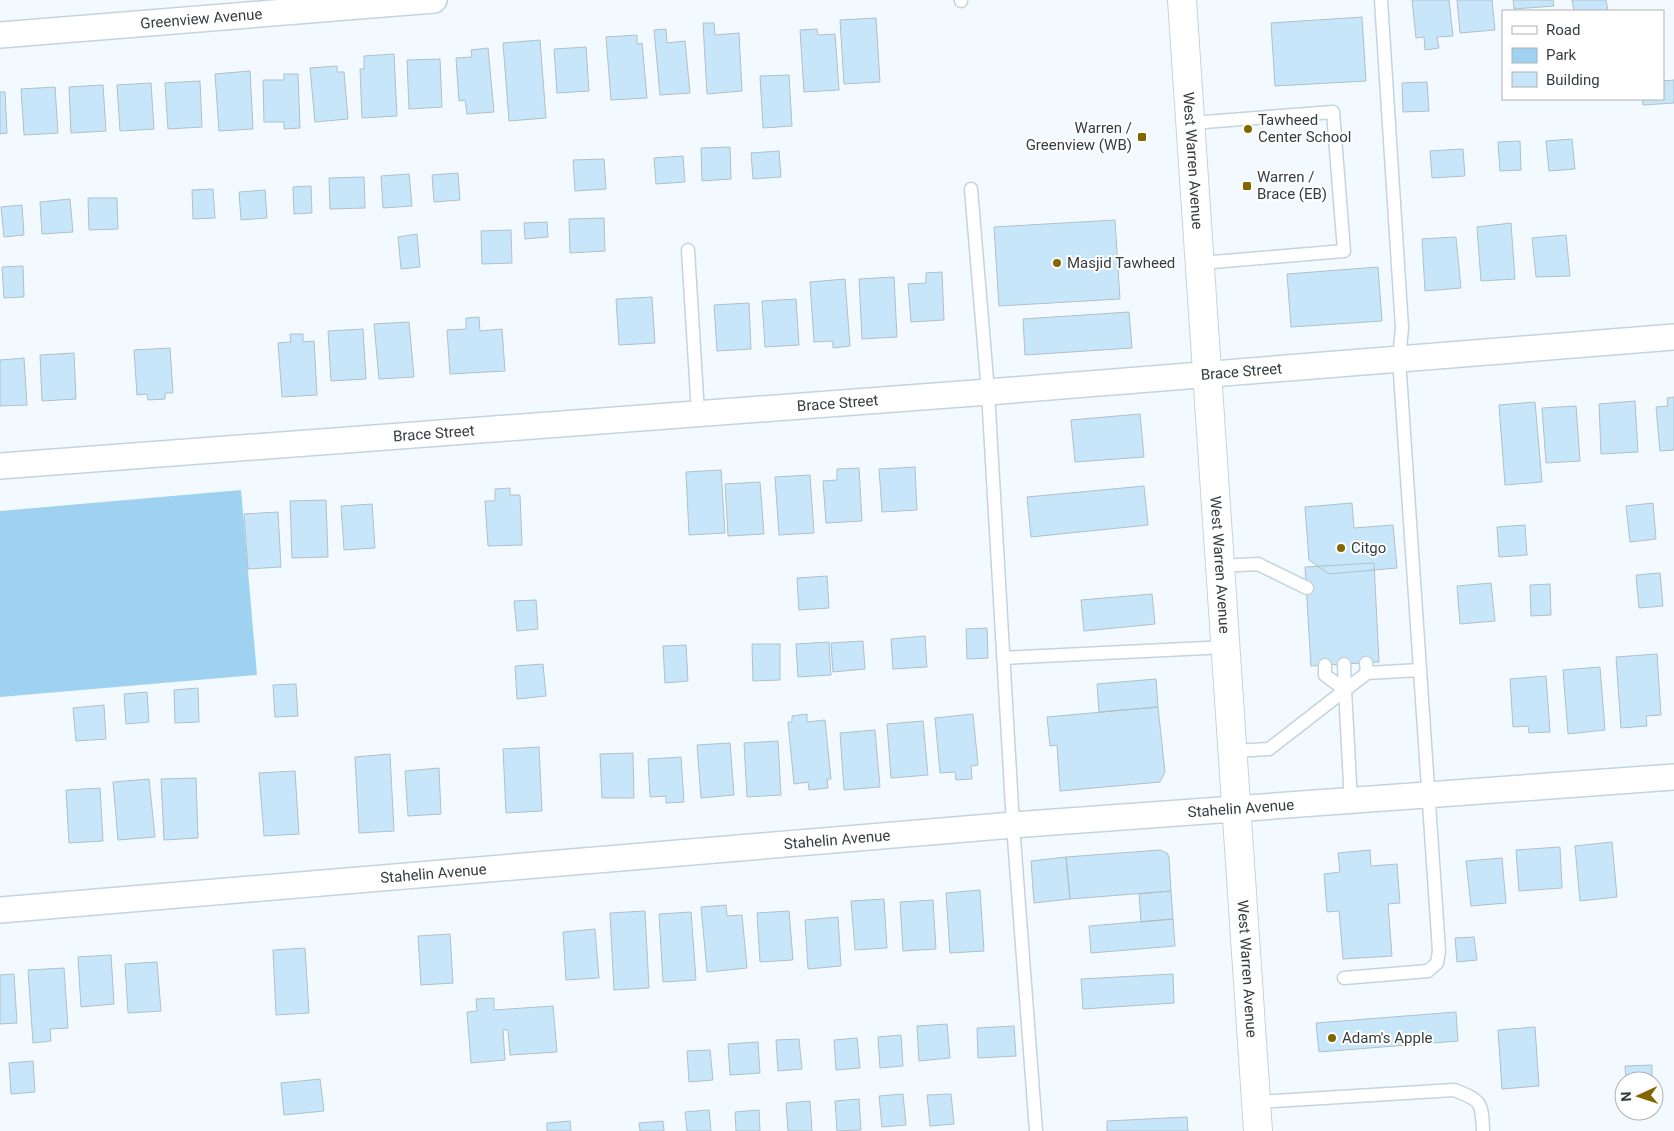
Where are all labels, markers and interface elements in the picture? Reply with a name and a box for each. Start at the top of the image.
street label: Greenview Avenue [140,5,263,33]
legend [1502,10,1664,100]
text: Road [1546,21,1580,39]
text: Park [1546,46,1577,64]
text: Building [1546,71,1600,89]
street label: West Warren Avenue [1179,91,1206,230]
place label: Tawheed Center School [1258,111,1351,146]
place label: Warren / Greenview (WB) [1026,119,1132,154]
marker: Tawheed Center School [1242,123,1254,135]
marker: Warren / Greenview (WB) [1136,131,1148,143]
place label: Warren / Brace (EB) [1257,168,1327,203]
marker: Warren / Brace (EB) [1241,180,1253,192]
place label: Masjid Tawheed [1067,254,1175,272]
marker: Masjid Tawheed [1051,257,1063,269]
street label: Brace Street [1200,359,1283,384]
street label: Brace Street [796,391,879,415]
street label: Brace Street [392,421,475,446]
street label: West Warren Avenue [1206,495,1234,634]
place label: Citgo [1351,539,1386,557]
marker: Citgo [1335,542,1347,554]
street label: Stahelin Avenue [1187,796,1295,821]
street label: Stahelin Avenue [783,826,891,853]
street label: Stahelin Avenue [380,860,487,887]
street label: West Warren Avenue [1233,899,1261,1038]
place label: Adam's Apple [1342,1029,1433,1047]
marker: Adam's Apple [1326,1032,1338,1044]
north arrow [1614,1071,1664,1121]
text: N [1618,1091,1634,1102]

